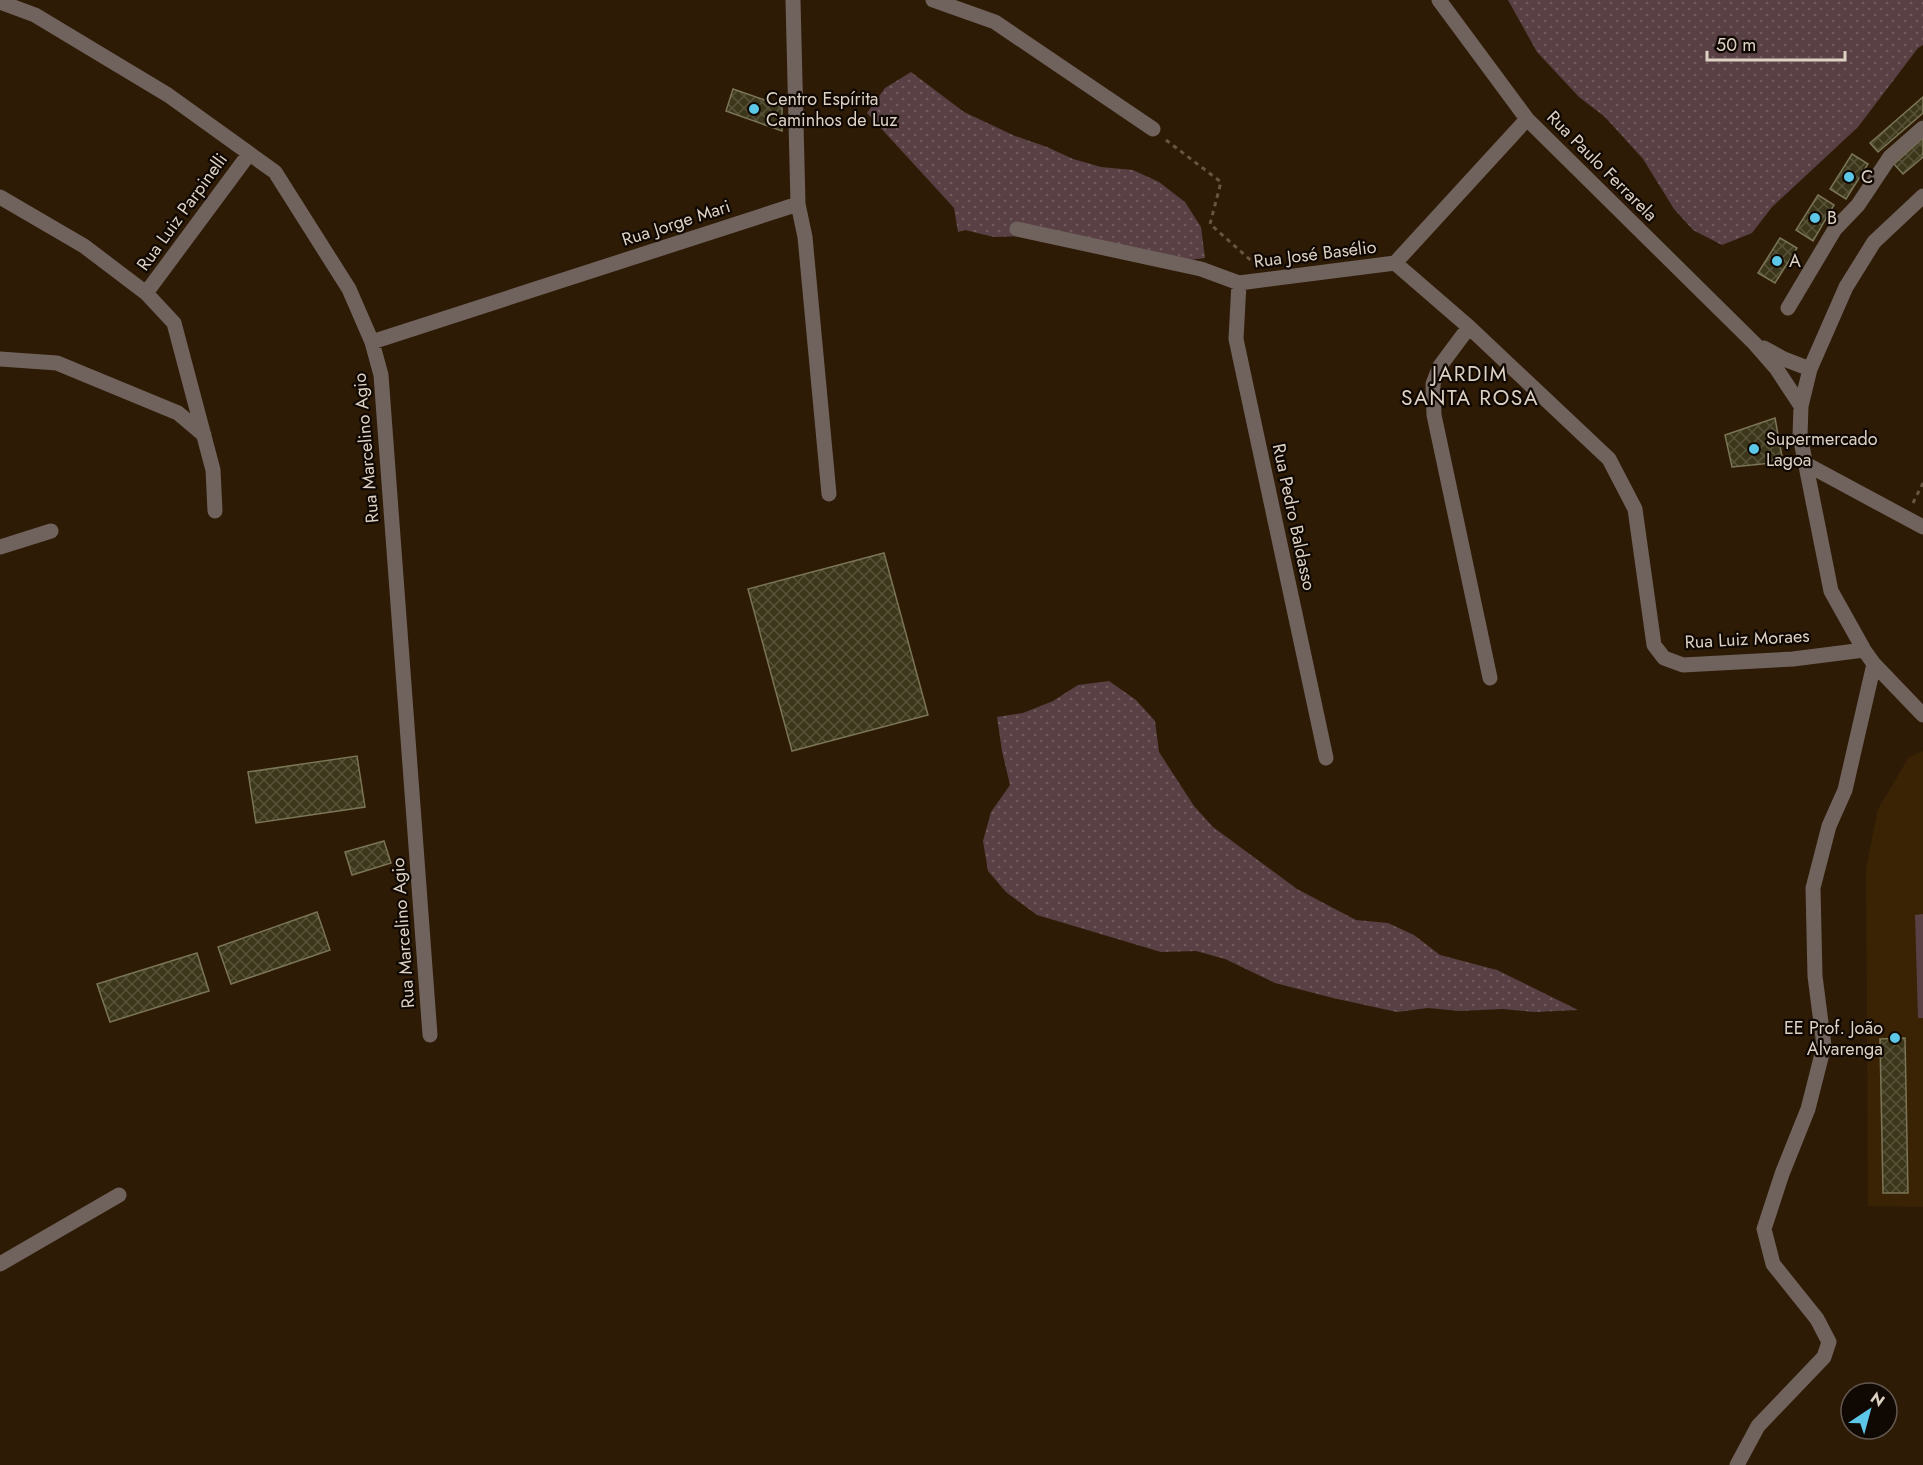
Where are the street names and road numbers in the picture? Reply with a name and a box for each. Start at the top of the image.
street label: Rua Paulo Ferrarela [1541,105,1663,227]
street label: Rua Luiz Parpinelli [130,148,234,276]
street label: Rua Jorge Mari [618,193,734,253]
street label: Rua José Basélio [1252,234,1378,274]
street label: Rua Marcelino Agio [346,372,386,524]
street label: Rua Pedro Baldasso [1266,441,1322,593]
street label: Rua Luiz Moraes [1684,623,1810,655]
street label: Rua Marcelino Agio [385,857,421,1009]

